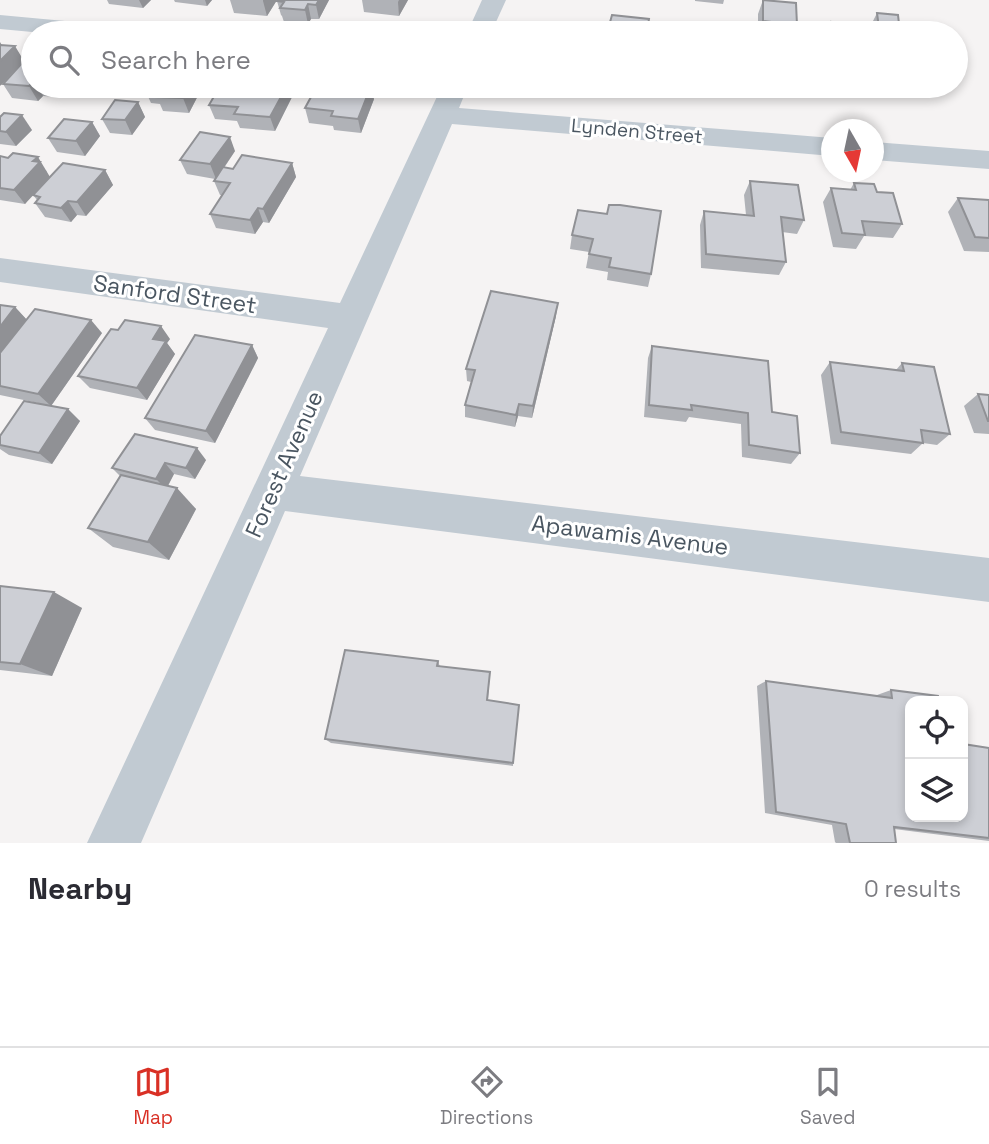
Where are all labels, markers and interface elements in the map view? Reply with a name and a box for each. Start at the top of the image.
search box [21,21,968,98]
icon: search [45,41,83,79]
text: Search here [101,43,251,77]
street label: Lynden Street [570,113,704,149]
north arrow [821,119,884,182]
street label: Sanford Street [92,268,258,320]
street label: Forest Avenue [238,386,330,542]
street label: Apawamis Avenue [530,508,730,562]
map controls [905,696,968,822]
button: locate [905,696,968,759]
button: layers [905,759,968,822]
text: Nearby [28,869,132,908]
text: 0 results [864,874,961,904]
tab: Map [133,1063,173,1130]
tab: Directions [440,1063,533,1130]
tab: Saved [800,1063,856,1130]

